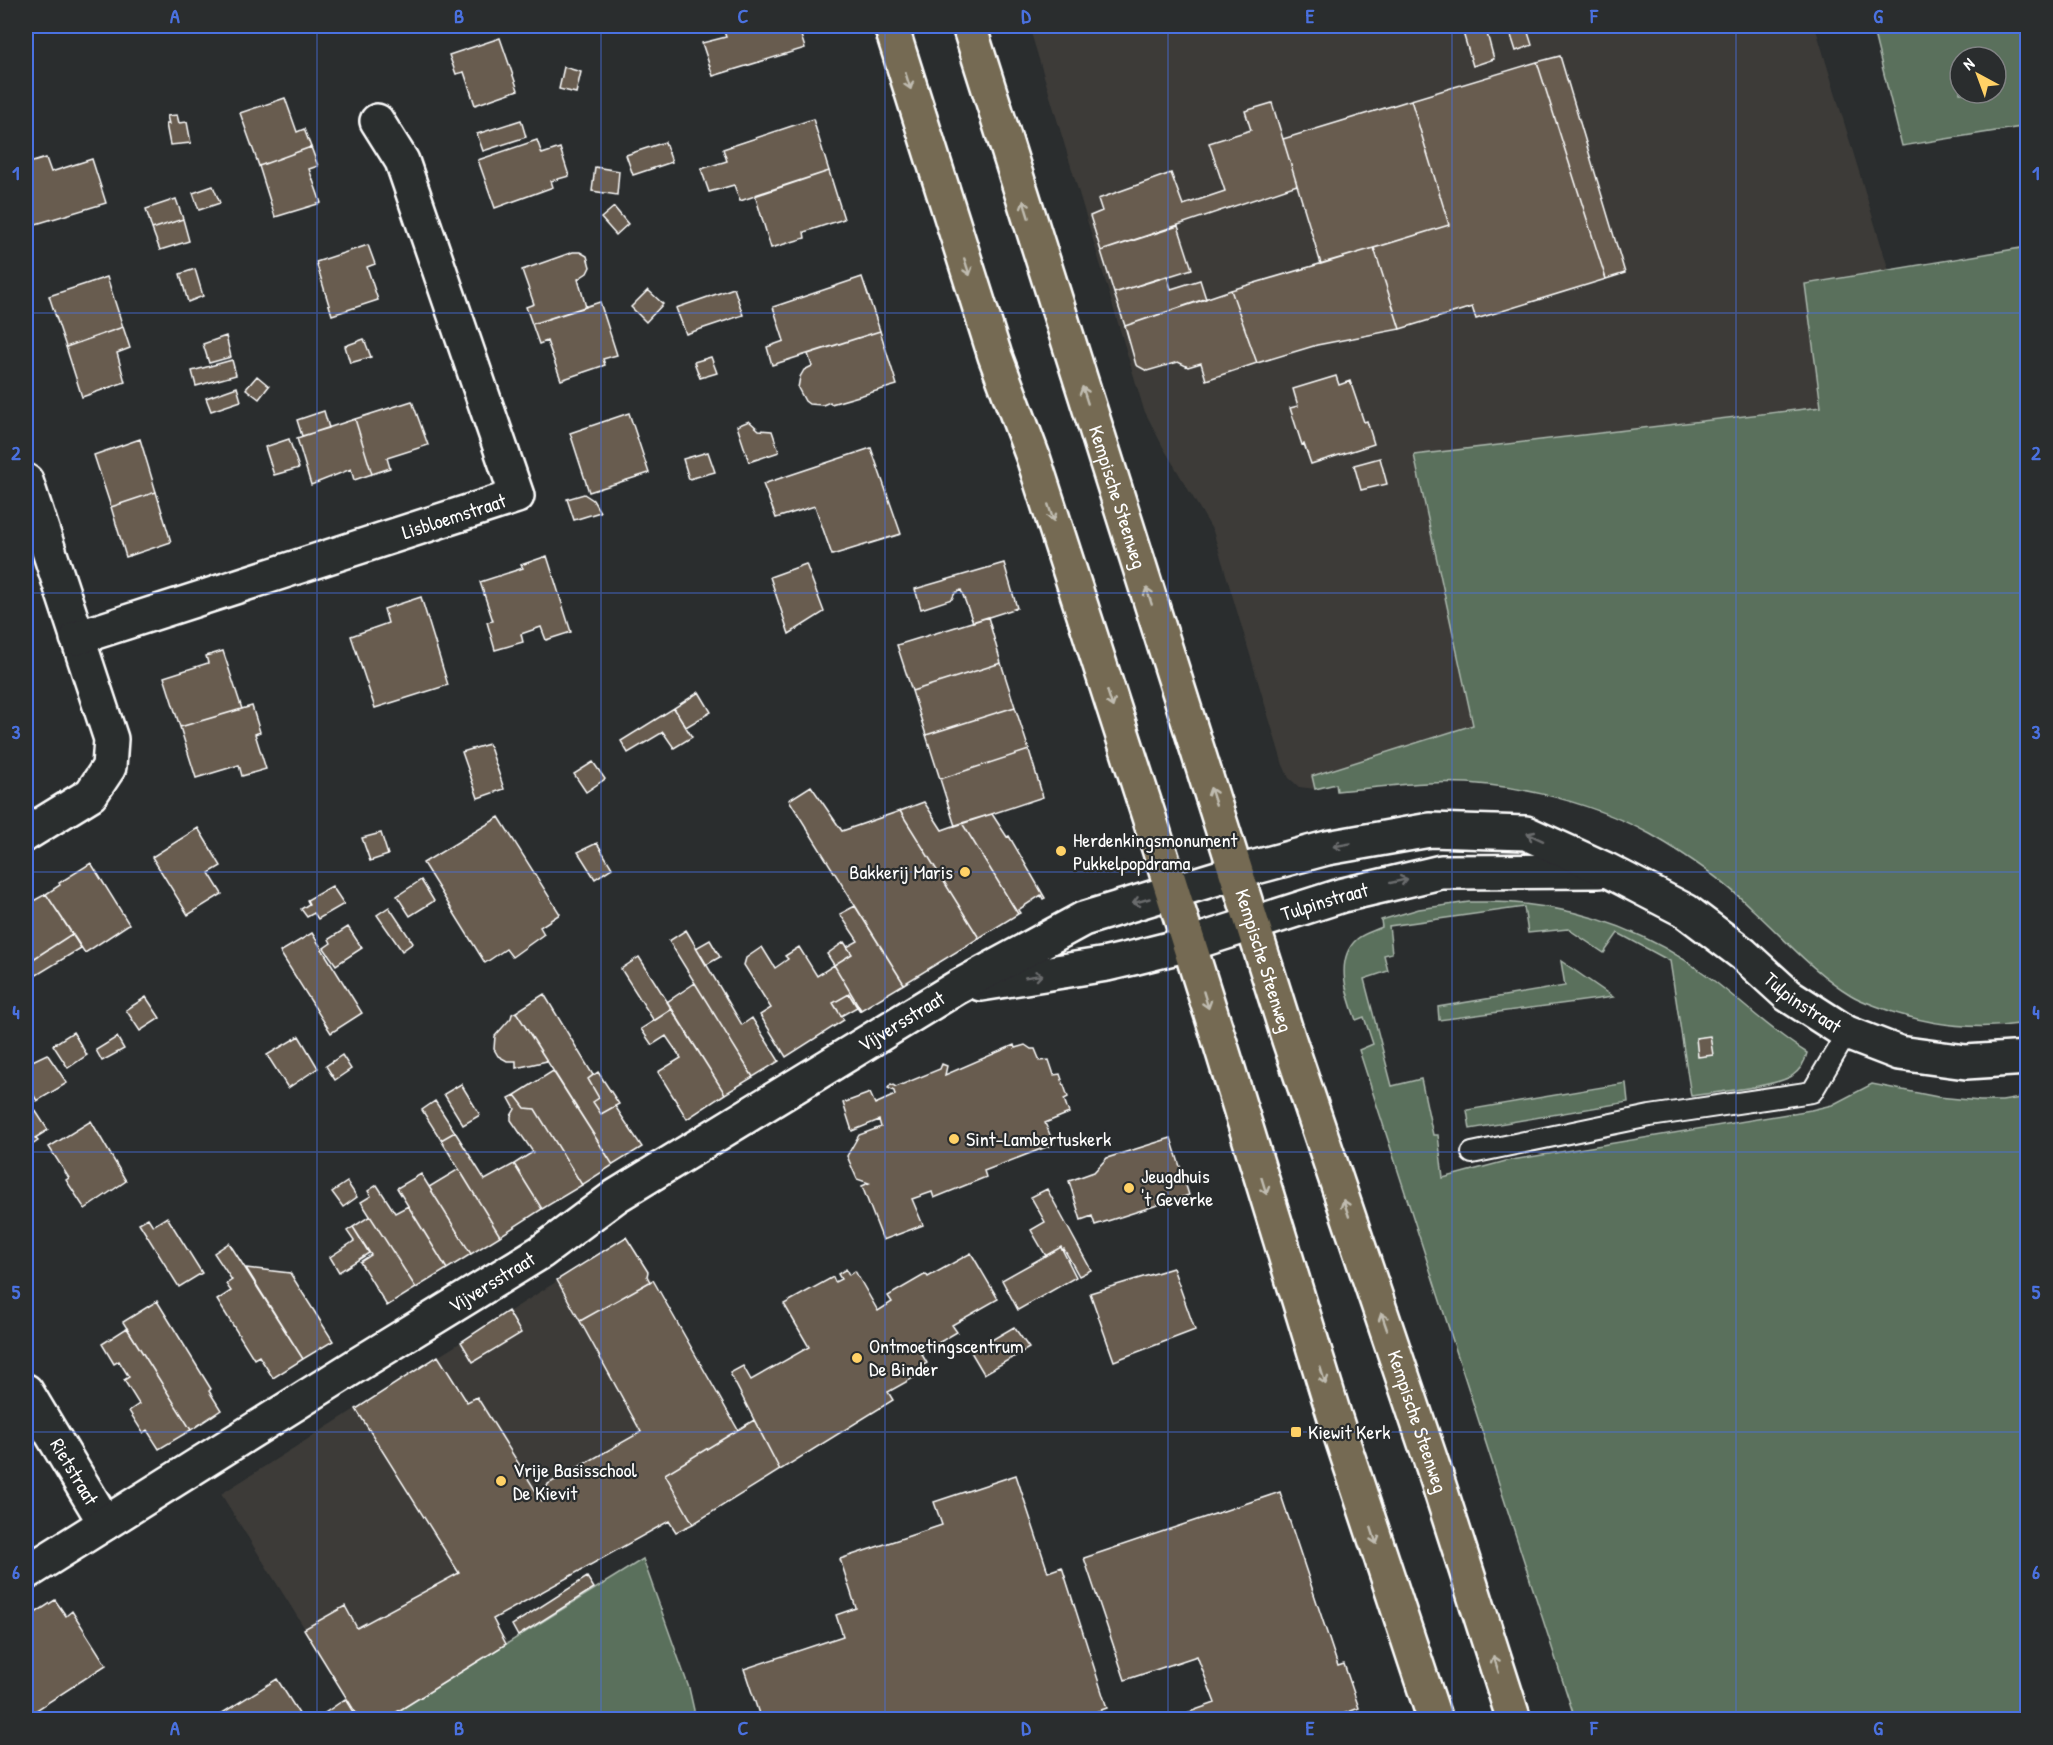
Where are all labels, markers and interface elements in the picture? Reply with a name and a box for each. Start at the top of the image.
text: A [170,2,180,29]
text: B [454,2,464,29]
text: C [738,2,749,29]
text: D [1021,2,1031,29]
text: E [1306,2,1315,29]
text: F [1589,2,1599,29]
text: G [1873,2,1883,29]
north arrow [1948,45,2008,105]
text: N [1958,52,1979,75]
one-way arrow [904,71,915,90]
text: 1 [12,159,20,186]
text: 1 [2032,159,2040,186]
one-way arrow [1020,200,1031,219]
one-way arrow [962,257,973,276]
one-way arrow [1079,386,1090,405]
street label: Kempische Steenweg [1083,422,1153,572]
text: 2 [11,439,21,466]
text: 2 [2031,439,2041,466]
street label: Lisbloemstraat [398,486,510,545]
one-way arrow [1046,503,1057,522]
one-way arrow [1143,587,1154,606]
one-way arrow [1105,689,1116,708]
text: 3 [12,718,21,745]
text: 3 [2032,718,2041,745]
one-way arrow [1207,787,1218,806]
place label: Herdenkingsmonument Pukkelpopdrama [1073,826,1239,876]
one-way arrow [1526,831,1544,842]
one-way arrow [1333,840,1352,851]
marker: Herdenkingsmonument Pukkelpopdrama [1054,844,1068,858]
place label: Bakkerij Maris [849,858,953,885]
marker: Bakkerij Maris [958,865,972,879]
street label: Tulpinstraat [1277,875,1372,927]
one-way arrow [1390,875,1409,887]
street label: Kempische Steenweg [1229,885,1300,1035]
one-way arrow [1132,896,1151,907]
street label: Tulpinstraat [1758,965,1848,1040]
one-way arrow [1024,970,1044,981]
street label: Vijversstraat [853,984,950,1058]
one-way arrow [1201,990,1212,1009]
text: 4 [12,998,20,1025]
text: 4 [2032,998,2040,1025]
place label: Sint-Lambertuskerk [966,1125,1111,1152]
marker: Sint-Lambertuskerk [947,1132,961,1146]
place label: Jeugdhuis 't Geverke [1141,1162,1213,1212]
one-way arrow [1260,1176,1271,1195]
marker: Jeugdhuis 't Geverke [1122,1181,1136,1195]
one-way arrow [1339,1199,1350,1218]
street label: Vijversstraat [443,1244,541,1319]
text: 5 [12,1278,21,1305]
text: 5 [2032,1278,2041,1305]
one-way arrow [1378,1312,1389,1331]
place label: Ontmoetingscentrum De Binder [869,1332,1024,1382]
street label: Kempische Steenweg [1382,1347,1455,1496]
marker: Ontmoetingscentrum De Binder [850,1351,864,1365]
one-way arrow [1318,1366,1329,1385]
place label: Kiewit Kerk [1308,1418,1391,1445]
marker: Kiewit Kerk [1289,1425,1303,1439]
street label: Rietstraat [44,1433,106,1511]
place label: Vrije Basisschool De Kievit [513,1456,638,1506]
marker: Vrije Basisschool De Kievit [494,1474,508,1488]
one-way arrow [1370,1526,1381,1545]
text: 6 [12,1558,20,1585]
text: 6 [2032,1558,2040,1585]
one-way arrow [1490,1655,1501,1674]
text: A [170,1714,180,1741]
text: B [454,1714,464,1741]
text: C [738,1714,749,1741]
text: D [1021,1714,1031,1741]
text: E [1306,1714,1315,1741]
text: F [1589,1714,1599,1741]
text: G [1873,1714,1883,1741]

